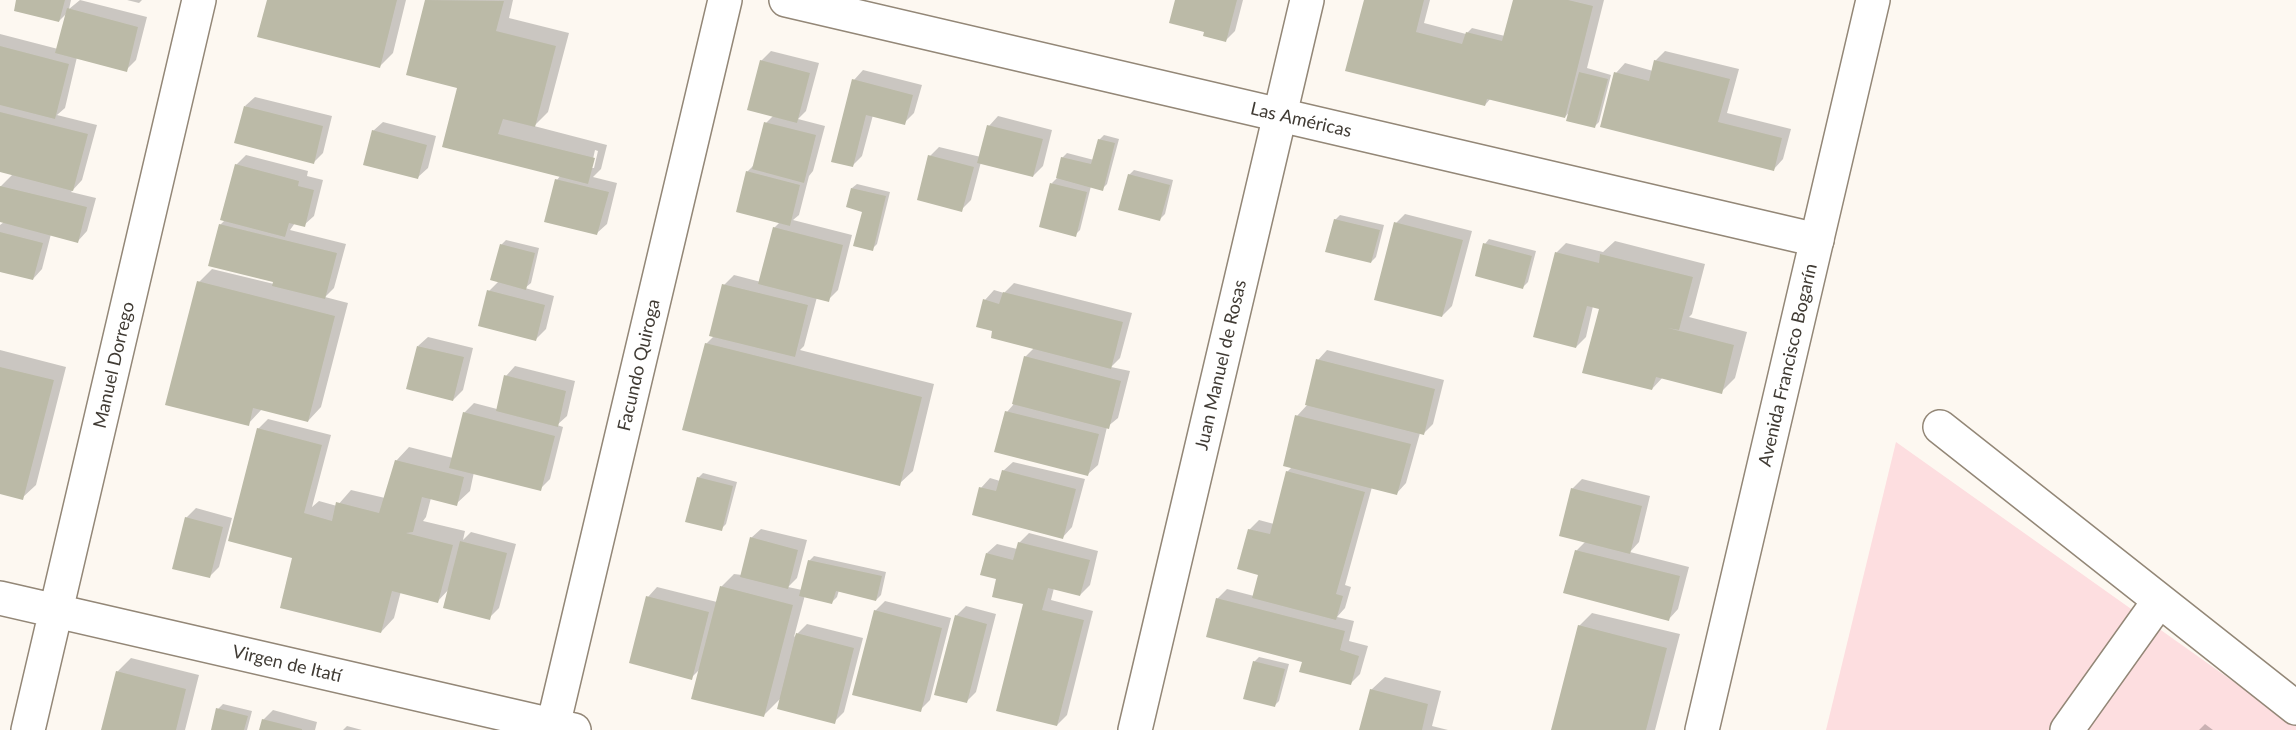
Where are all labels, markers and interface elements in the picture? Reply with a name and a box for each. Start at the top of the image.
street label: Las Américas [1248,98,1354,142]
street label: Avenida Francisco Bogarín [1754,261,1822,469]
street label: Juan Manuel de Rosas [1191,278,1251,452]
street label: Facundo Quiroga [613,297,665,433]
street label: Manuel Dorrego [89,300,139,430]
street label: Virgen de Itatí [230,641,344,687]

